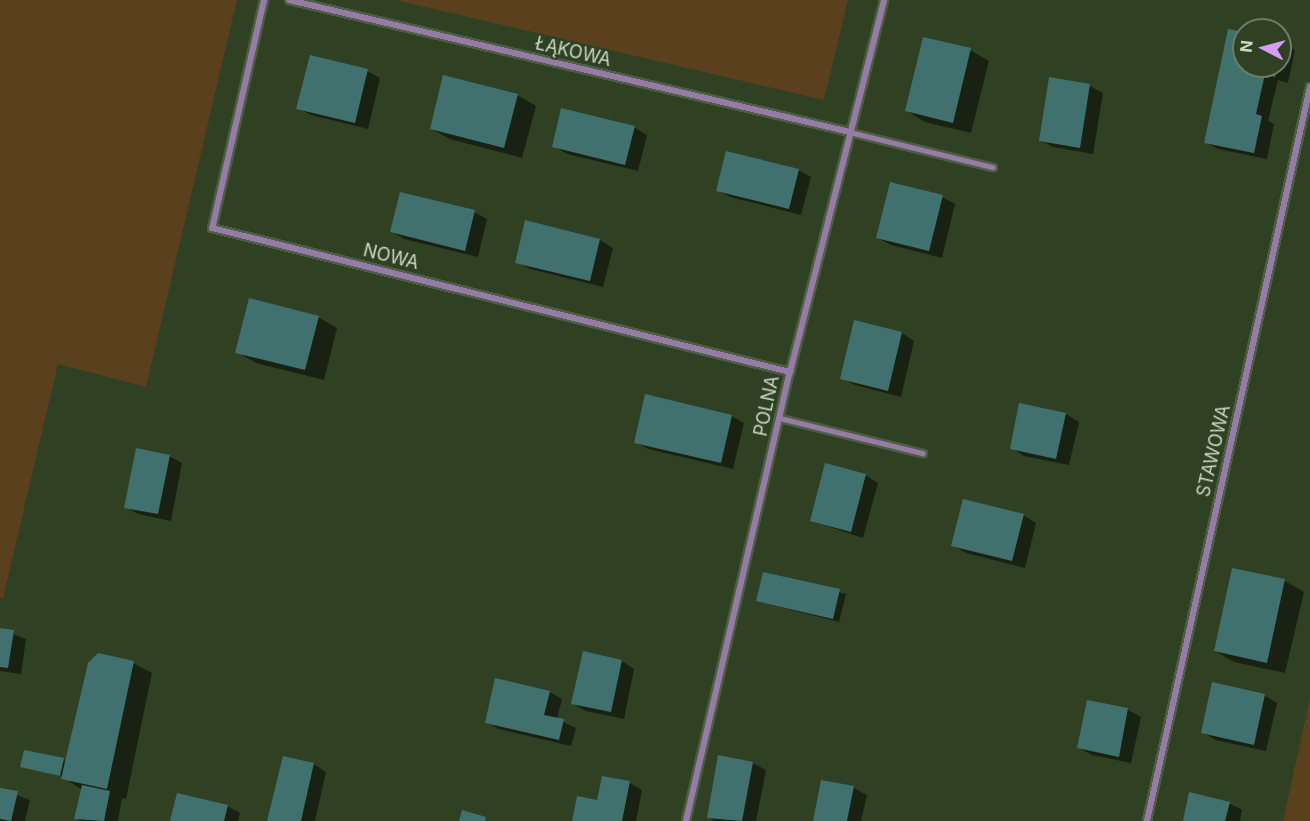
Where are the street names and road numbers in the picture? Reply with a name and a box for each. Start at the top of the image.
street label: ŁĄKOWA [533,33,613,71]
street label: NOWA [361,240,421,274]
street label: POLNA [750,374,784,438]
street label: STAWOWA [1193,403,1235,499]

